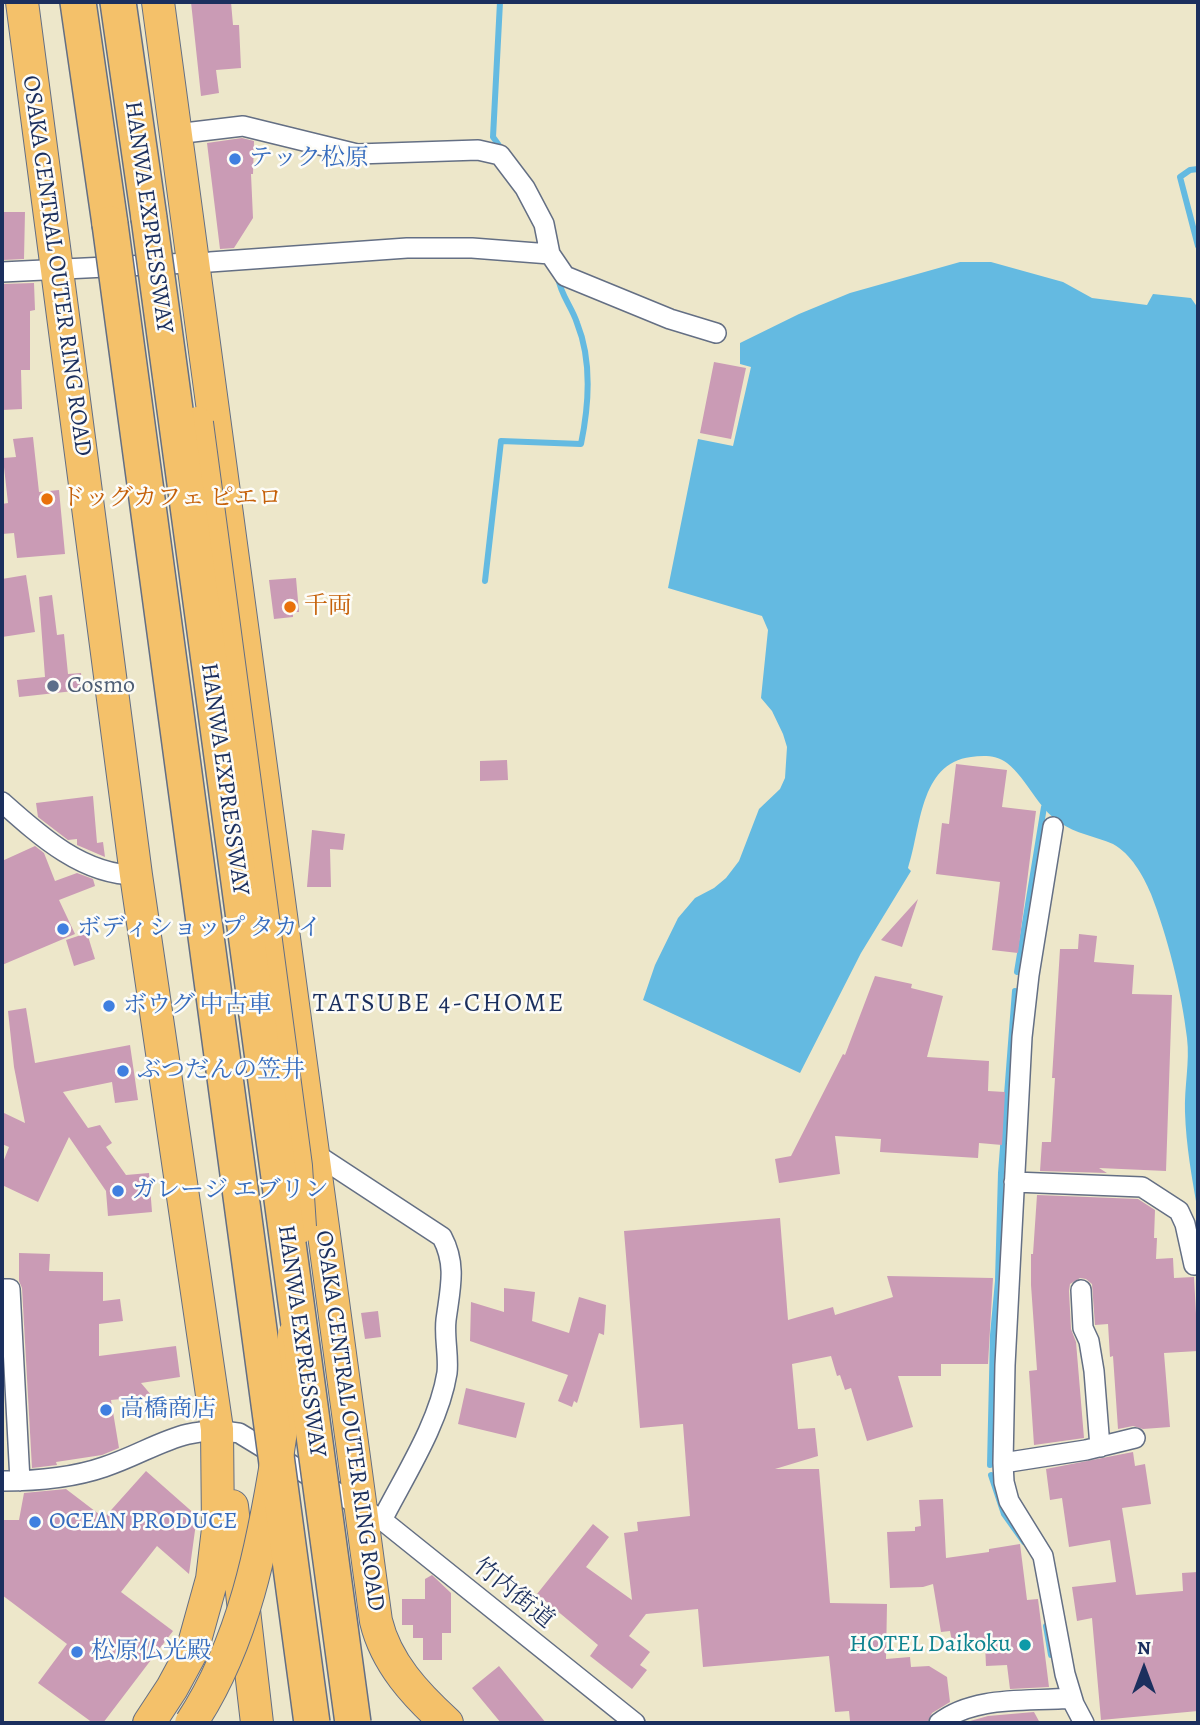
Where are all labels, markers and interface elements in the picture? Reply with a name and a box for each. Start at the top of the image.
street label: OSAKA CENTRAL OUTER RING ROAD [15,74,97,458]
street label: HANWA EXPRESSWAY [117,99,179,335]
place label: テック松原 [249,145,369,173]
marker: テック松原 [227,151,243,167]
place label: ドッグカフェ ピエロ [61,485,282,513]
marker: ドッグカフェ ピエロ [39,491,55,507]
place label: 千両 [304,593,352,621]
marker: 千両 [282,599,298,615]
street label: HANWA EXPRESSWAY [193,661,255,897]
place label: Cosmo [67,672,135,700]
marker: Cosmo [45,678,61,694]
place label: ボディショップ タカイ [77,915,322,943]
marker: ボディショップ タカイ [55,921,71,937]
district label: TATSUBE 4-CHOME [315,989,563,1021]
place label: ボウグ 中古車 [123,992,272,1020]
marker: ボウグ 中古車 [101,998,117,1014]
place label: ぶつだんの笠井 [137,1057,305,1085]
marker: ぶつだんの笠井 [115,1063,131,1079]
place label: ガレージ エブリン [132,1177,329,1205]
marker: ガレージ エブリン [110,1183,126,1199]
street label: HANWA EXPRESSWAY [270,1223,332,1459]
street label: OSAKA CENTRAL OUTER RING ROAD [308,1229,390,1613]
place label: 高橋商店 [120,1396,216,1424]
marker: 高橋商店 [98,1402,114,1418]
place label: OCEAN PRODUCE [49,1508,238,1536]
marker: OCEAN PRODUCE [27,1514,43,1530]
street label: 竹内街道 [467,1553,559,1635]
place label: HOTEL Daikoku [849,1631,1011,1659]
north arrow [1109,1634,1179,1704]
text: N [1137,1635,1151,1661]
marker: HOTEL Daikoku [1017,1637,1033,1653]
place label: 松原仏光殿 [91,1638,211,1666]
marker: 松原仏光殿 [69,1644,85,1660]

